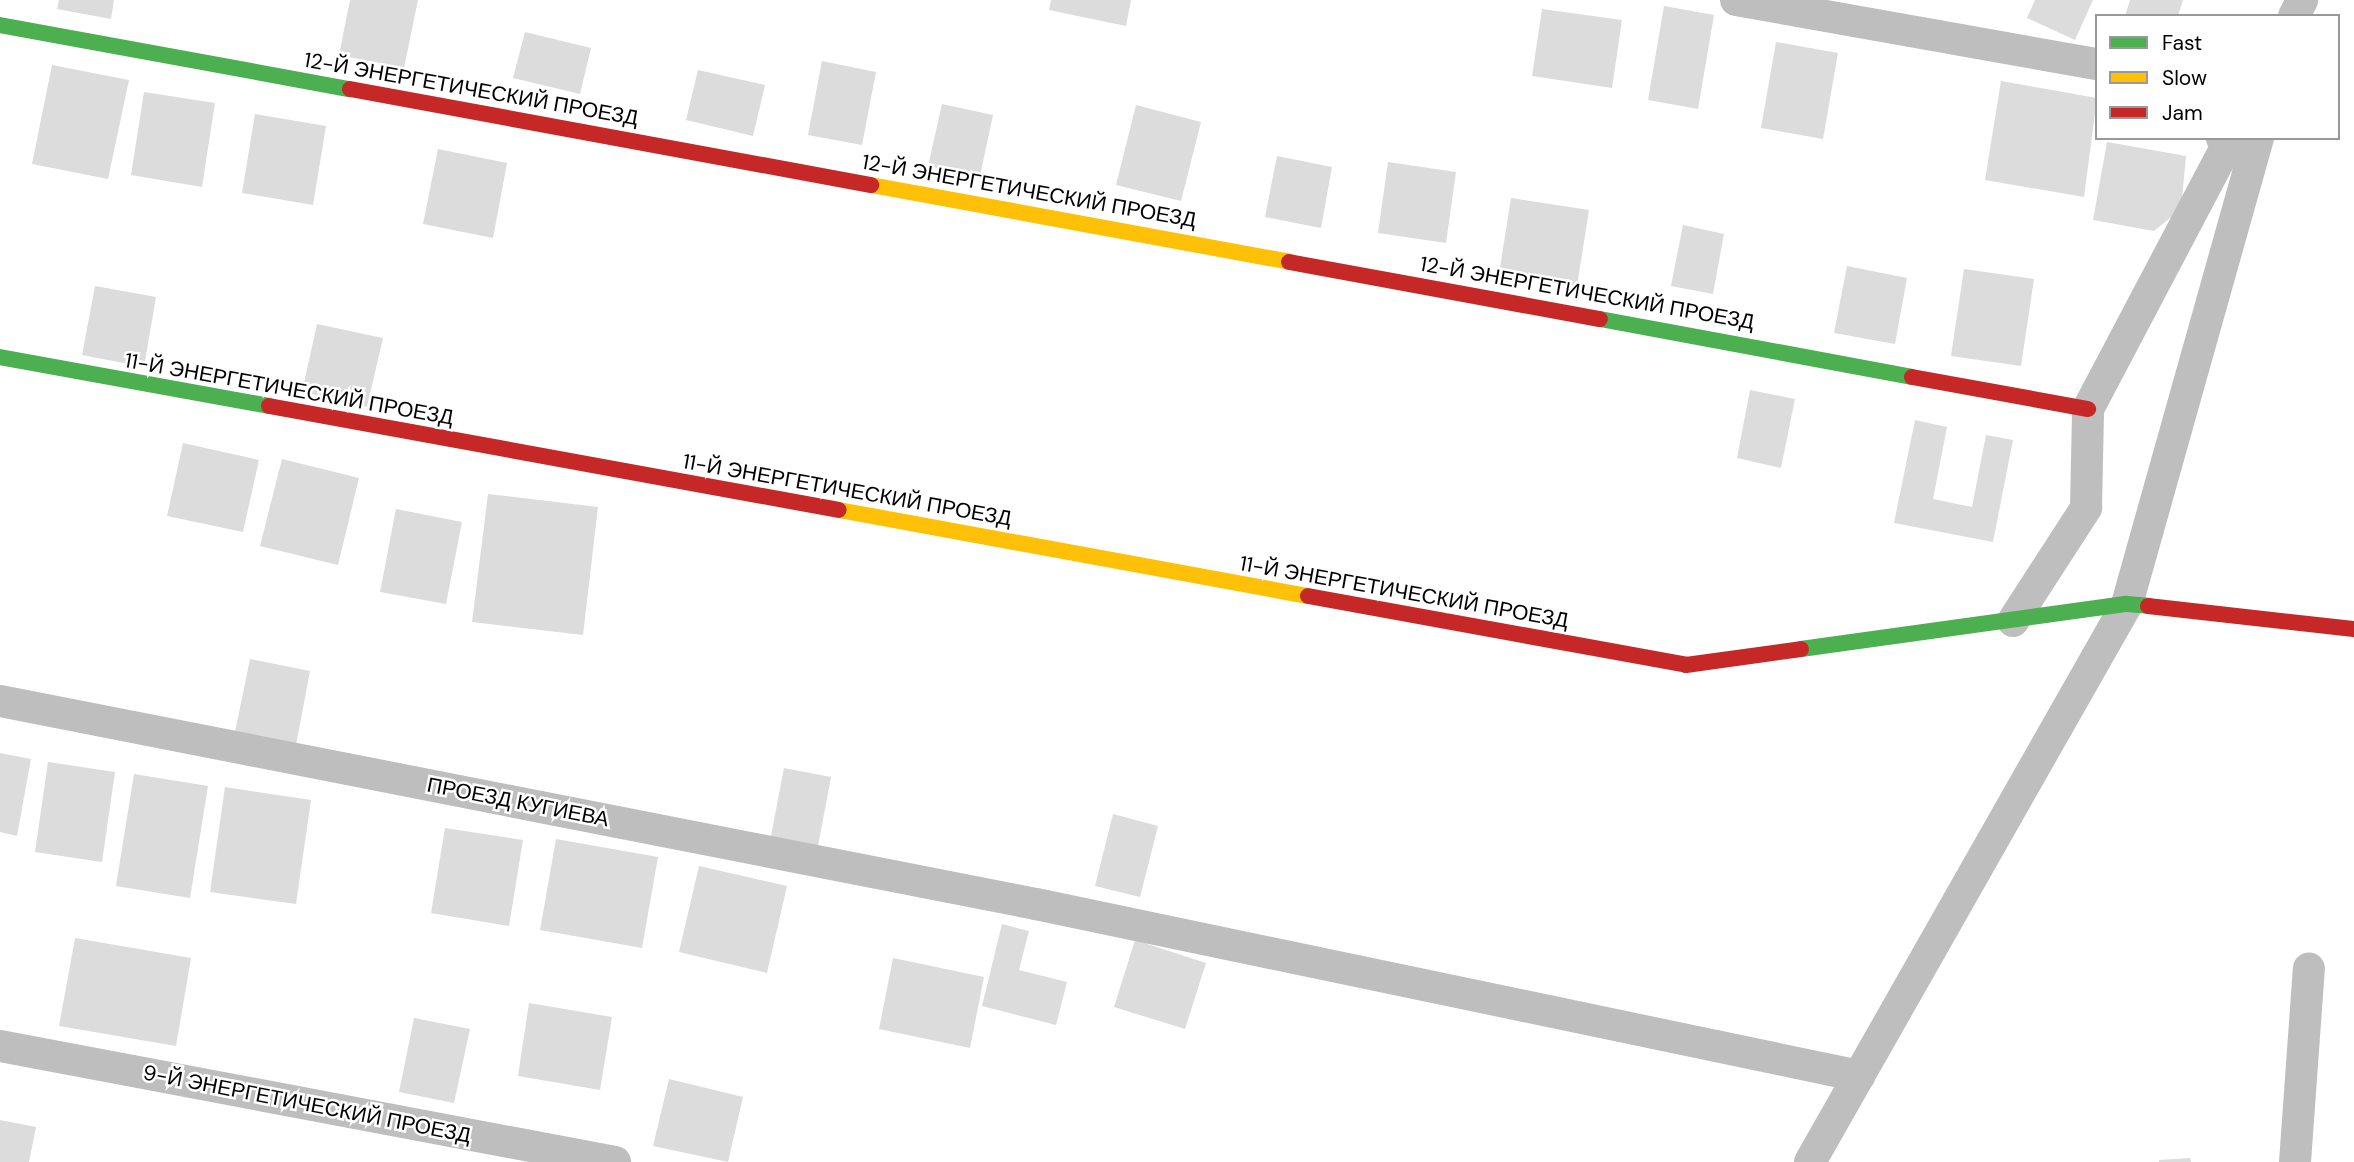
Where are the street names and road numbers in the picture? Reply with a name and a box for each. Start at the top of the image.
street label: 12-Й ЭНЕРГЕТИЧЕСКИЙ ПРОЕЗД [302,47,640,131]
street label: 12-Й ЭНЕРГЕТИЧЕСКИЙ ПРОЕЗД [860,149,1198,233]
street label: 12-Й ЭНЕРГЕТИЧЕСКИЙ ПРОЕЗД [1418,251,1756,335]
street label: 11-Й ЭНЕРГЕТИЧЕСКИЙ ПРОЕЗД [123,348,455,430]
street label: 11-Й ЭНЕРГЕТИЧЕСКИЙ ПРОЕЗД [681,449,1013,531]
street label: 11-Й ЭНЕРГЕТИЧЕСКИЙ ПРОЕЗД [1238,551,1570,633]
street label: ПРОЕЗД КУГИЕВА [425,772,611,832]
street label: 9-Й ЭНЕРГЕТИЧЕСКИЙ ПРОЕЗД [141,1060,473,1148]

